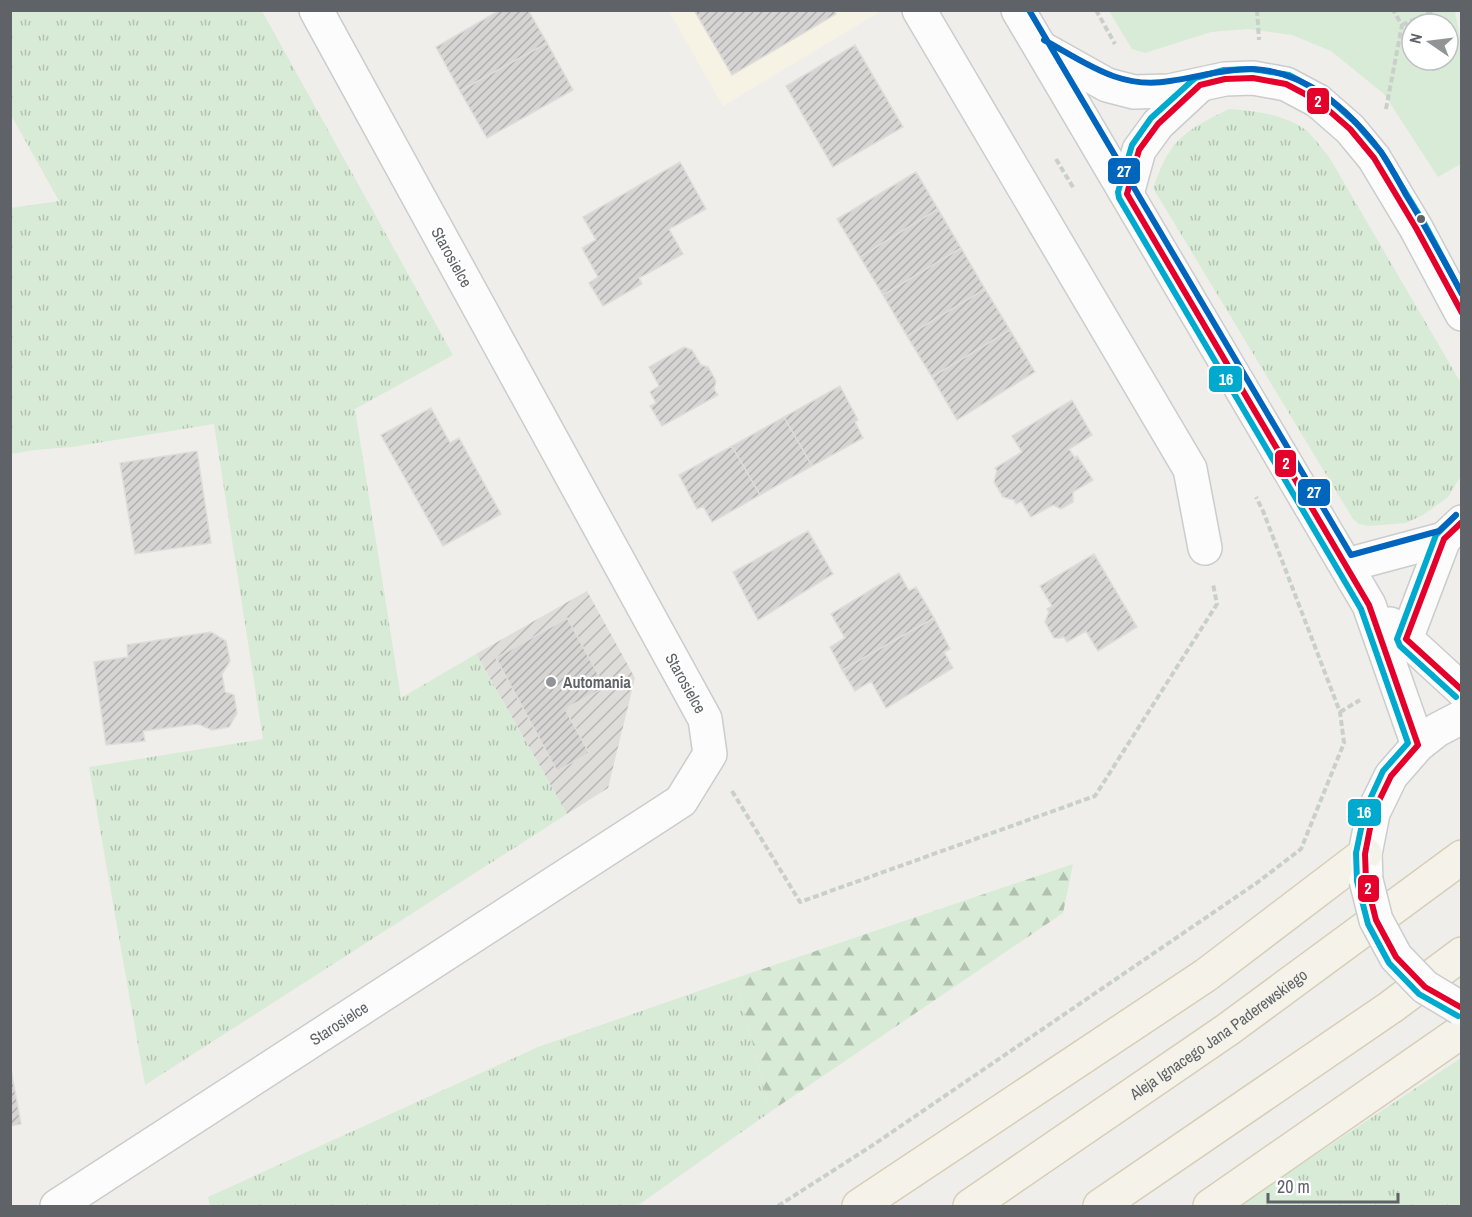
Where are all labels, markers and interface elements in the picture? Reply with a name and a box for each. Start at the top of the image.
north arrow [1400,12,1460,72]
text: N [1404,31,1427,46]
line badge: 2 [1306,87,1330,115]
text: 2 [1314,90,1322,112]
line badge: 27 [1107,157,1141,185]
text: 27 [1117,160,1131,182]
unlabelled marker [1415,213,1427,225]
street label: Starosielce [426,223,478,291]
line badge: 16 [1208,365,1243,393]
text: 16 [1219,368,1233,390]
line badge: 2 [1274,449,1297,478]
text: 2 [1282,452,1290,474]
line badge: 27 [1297,478,1331,507]
text: 27 [1307,481,1321,503]
street label: Starosielce [660,649,712,717]
place label: Automania [563,671,631,693]
marker: Automania [544,675,558,689]
line badge: 16 [1347,798,1382,827]
text: 16 [1357,801,1371,823]
line badge: 2 [1357,874,1380,903]
text: 2 [1364,877,1372,899]
street label: Aleja Ignacego Jana Paderewskiego [1124,964,1312,1105]
street label: Starosielce [305,996,372,1050]
scale bar [1268,1166,1398,1204]
text: 20 m [1277,1174,1310,1199]

